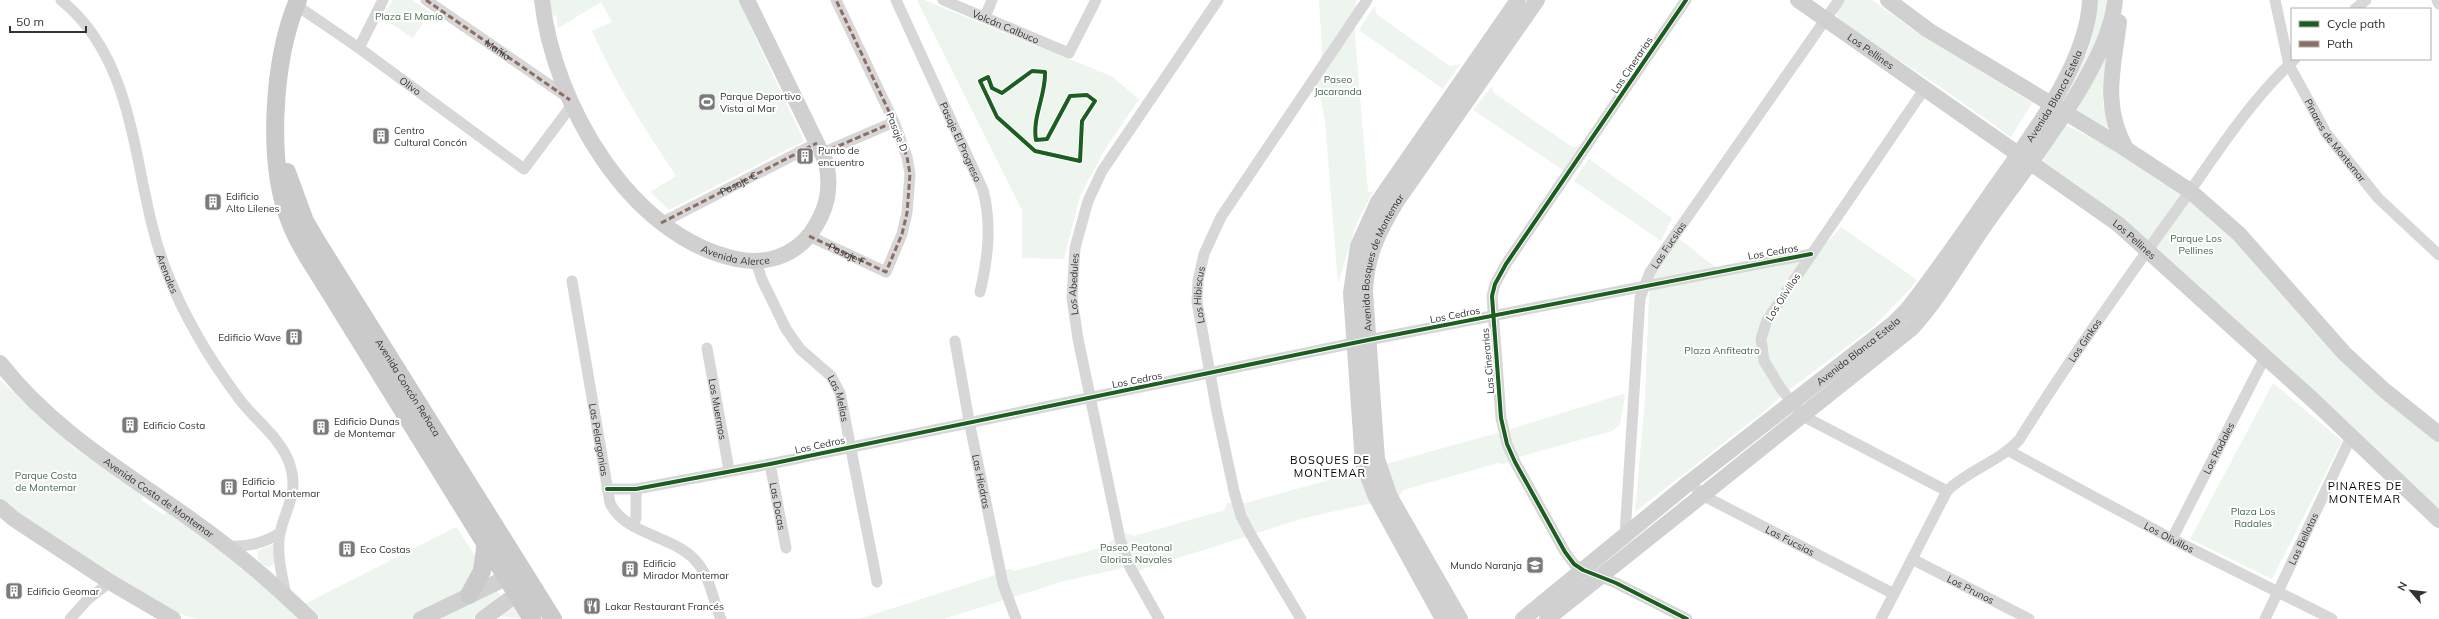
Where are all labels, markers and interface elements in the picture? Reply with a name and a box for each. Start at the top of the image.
street label: Volcán Calbuco [970,7,1041,46]
scale bar [10,8,86,34]
legend [2291,8,2431,60]
park label: Plaza El Manío [375,10,443,23]
text: 50 m [16,14,44,29]
text: Cycle path [2327,16,2385,31]
street label: Los Pellines [1845,30,1897,72]
street label: Las Cinerarias [1608,34,1656,96]
street label: Mañío [482,36,513,63]
text: Path [2327,36,2353,51]
street label: Avenida Blanca Estela [2023,48,2085,144]
street label: Olivo [397,73,424,98]
park label: Paseo Jacaranda [1314,73,1362,98]
place label: Parque Deportivo Vista al Mar [720,90,801,115]
sports icon: Parque Deportivo Vista al Mar [697,92,717,112]
street label: Pinares de Montemar [2302,96,2369,185]
street label: Pasaje El Progreso [937,100,985,184]
street label: Pasaje D [883,110,911,154]
place label: Centro Cultural Concón [394,124,467,149]
building icon: Centro Cultural Concón [371,126,391,146]
place label: Punto de encuentro [818,144,864,169]
building icon: Punto de encuentro [795,146,815,166]
street label: Pasaje C [717,168,760,198]
place label: Edificio Alto Lilenes [226,190,279,215]
street label: Avenida Bosques de Montemar [1358,191,1407,332]
building icon: Edificio Alto Lilenes [203,192,223,212]
street label: Los Pellines [2111,216,2159,262]
street label: Las Fucsias [1648,219,1689,271]
park label: Parque Los Pellines [2170,232,2222,257]
street label: Pasaje F [826,240,868,268]
street label: Los Cedros [1747,241,1799,263]
street label: Avenida Alerce [699,242,770,267]
street label: Arenales [154,252,181,295]
street label: Los Abedules [1065,253,1081,316]
street label: Los Hibiscus [1190,265,1208,325]
street label: Los Olivillos [1763,271,1803,323]
street label: Los Cedros [1429,304,1481,326]
street label: Avenida Blanca Estela [1813,314,1903,388]
street label: Los Ginkos [2065,316,2104,364]
building icon: Edificio Wave [284,327,304,347]
street label: Las Cinerarias [1479,327,1497,394]
place label: Edificio Wave [218,331,281,344]
street label: Avenida Concón Reñaca [373,336,444,439]
park label: Plaza Anfiteatro [1684,344,1760,357]
street label: Los Cedros [1111,369,1163,391]
street label: Las Melias [825,373,852,423]
street label: Los Muermos [706,378,730,441]
street label: Las Pelargonias [587,402,612,477]
building icon: Edificio Costa [120,415,140,435]
place label: Edificio Dunas de Montemar [334,415,400,440]
building icon: Edificio Dunas de Montemar [311,417,331,437]
place label: Edificio Costa [143,419,205,432]
street label: Los Radales [2200,420,2237,476]
street label: Los Cedros [794,433,846,457]
street label: Las Hiedras [970,453,994,510]
district label: BOSQUES DE MONTEMAR [1290,453,1370,480]
street label: Avenida Costa de Montemar [101,454,217,541]
park label: Parque Costa de Montemar [15,469,77,494]
place label: Edificio Portal Montemar [242,475,320,500]
building icon: Edificio Portal Montemar [219,477,239,497]
district label: PINARES DE MONTEMAR [2328,479,2402,506]
street label: Las Docas [767,481,789,531]
park label: Plaza Los Radales [2231,505,2275,530]
street label: Las Bellotas [2285,510,2321,567]
street label: Los Olivillos [2142,519,2196,556]
street label: Las Fucsias [1763,522,1817,559]
building icon: Eco Costas [337,539,357,559]
park label: Paseo Peatonal Glorias Navales [1100,541,1172,566]
place label: Eco Costas [360,543,411,556]
school or university icon: Mundo Naranja [1525,555,1545,575]
place label: Edificio Mirador Montemar [643,557,729,582]
building icon: Edificio Mirador Montemar [620,559,640,579]
place label: Mundo Naranja [1450,559,1522,572]
north arrow [2391,571,2431,611]
street label: Los Prunos [1945,572,1996,607]
text: N [2394,579,2410,593]
building icon: Edificio Geomar [4,581,24,601]
place label: Edificio Geomar [27,585,100,598]
restaurant icon: Lakar Restaurant Francés [582,596,602,616]
place label: Lakar Restaurant Francés [605,600,724,613]

